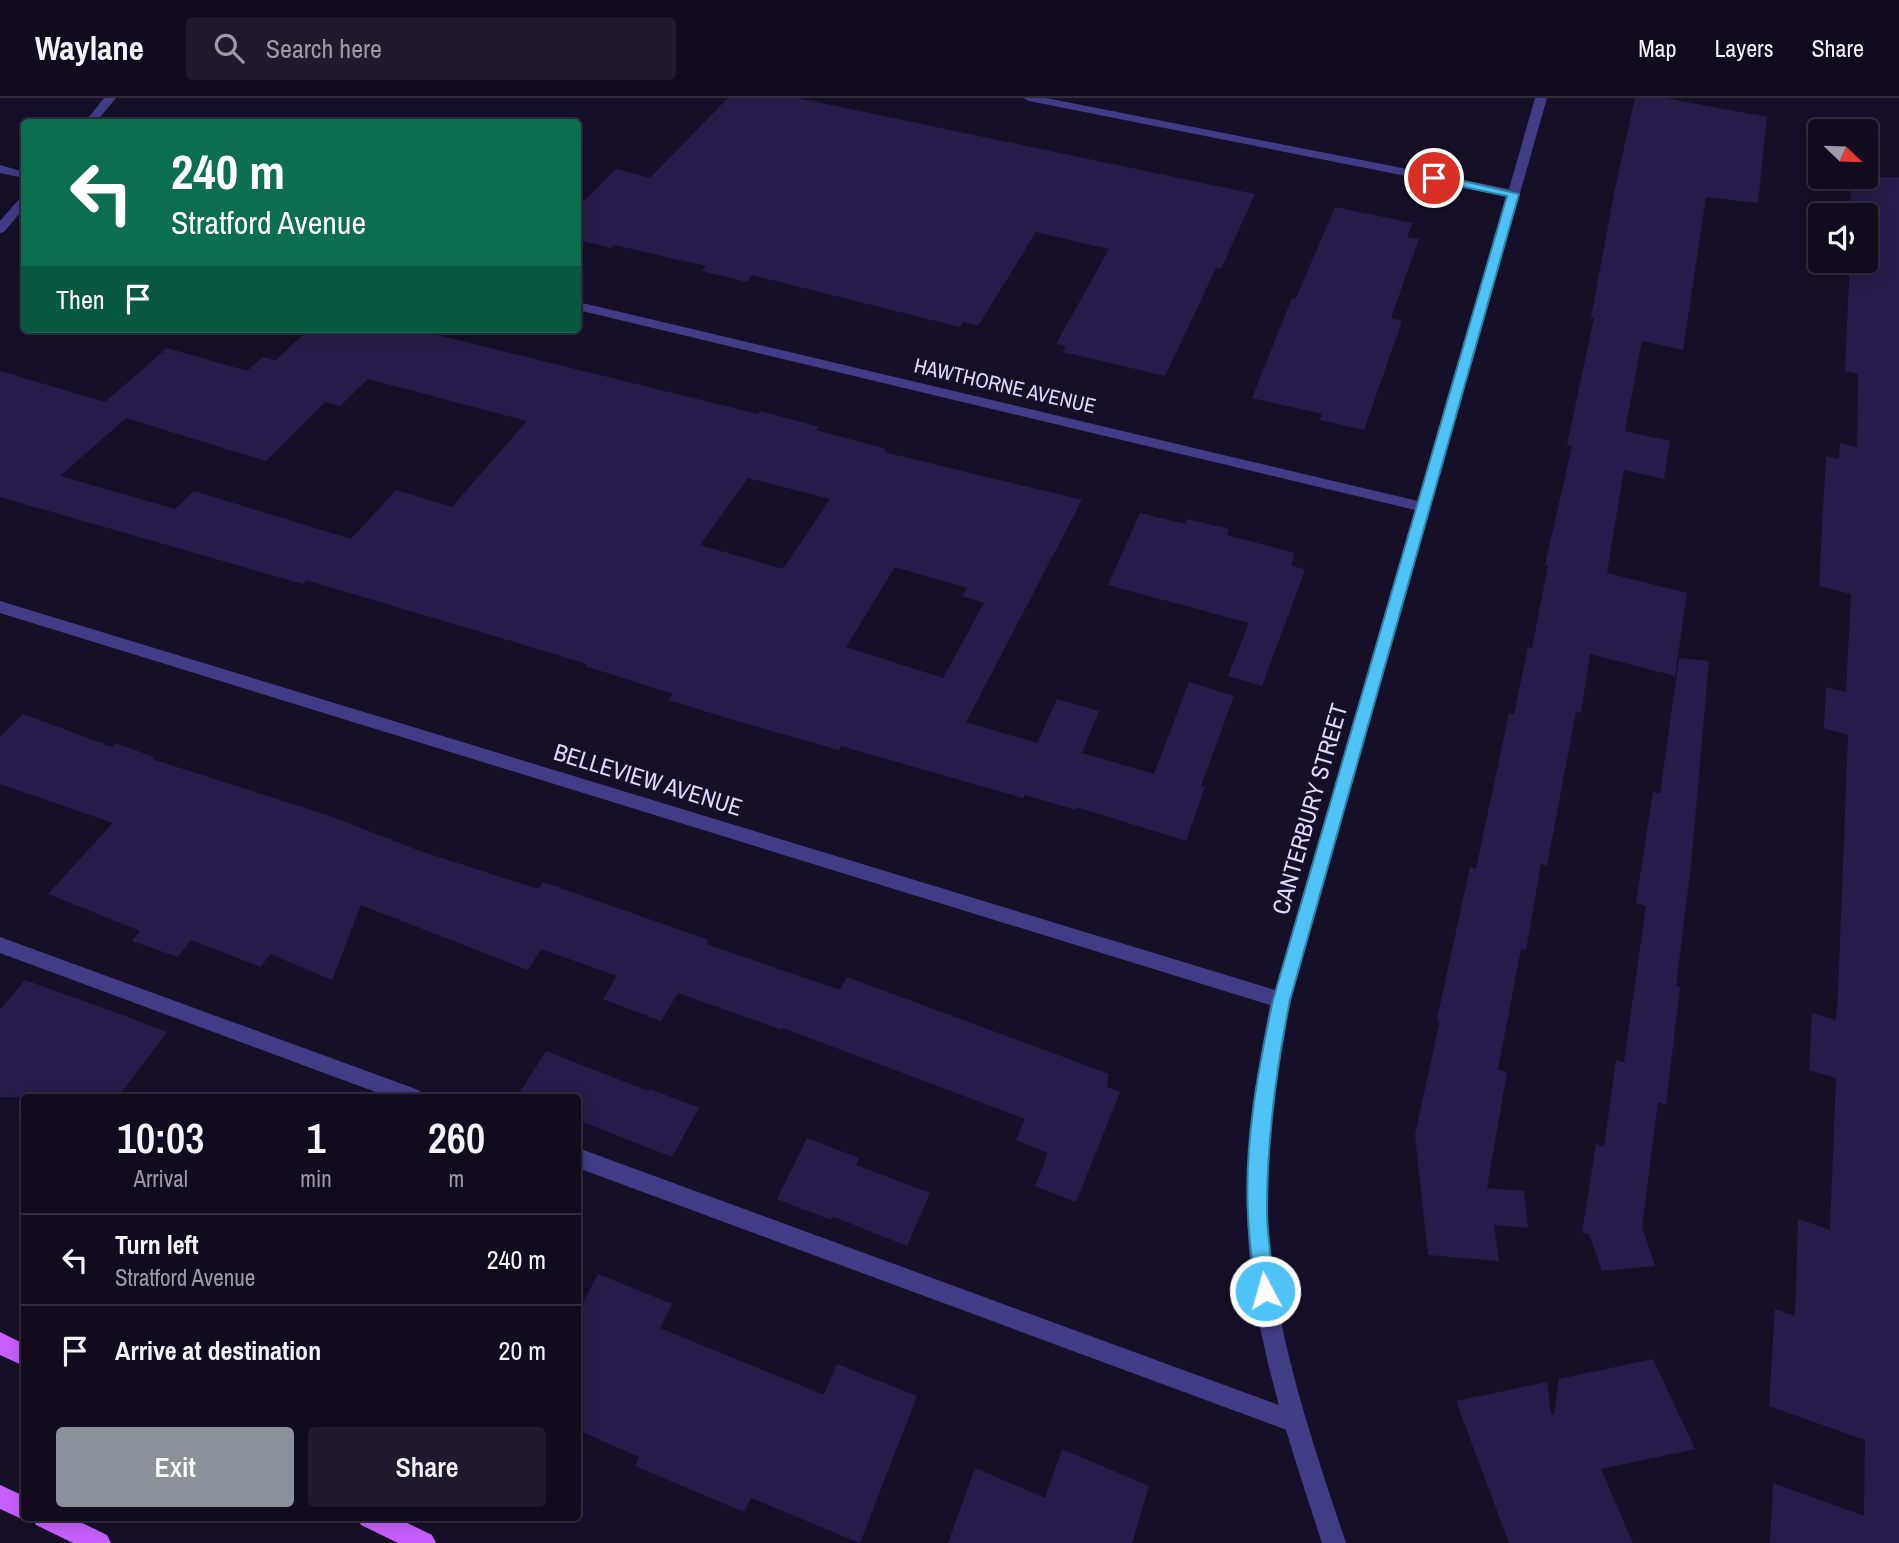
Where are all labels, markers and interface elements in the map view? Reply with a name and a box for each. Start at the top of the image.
search box [186,17,676,80]
text: Waylane [35,26,144,70]
icon: search [210,29,248,67]
text: Search here [266,31,382,66]
text: Map [1638,32,1676,64]
text: Layers [1714,32,1773,64]
text: Share [1811,32,1864,64]
north arrow [1808,119,1878,189]
map controls [1808,119,1878,273]
text: 240 m [171,138,285,204]
icon: left [56,147,147,238]
pin [1404,148,1464,208]
icon: arrive [1415,159,1453,197]
text: Stratford Avenue [171,201,366,244]
button: sound [1808,203,1878,273]
icon: arrive [119,280,157,318]
text: Then [56,282,105,317]
street label: HAWTHORNE AVENUE [911,351,1099,421]
street label: CANTERBURY STREET [1264,700,1354,918]
street label: BELLEVIEW AVENUE [550,735,746,823]
text: 10:03 [117,1110,204,1166]
text: 1 [306,1110,326,1166]
text: 260 [428,1110,485,1166]
text: Arrival [133,1163,188,1194]
text: min [300,1163,332,1194]
text: m [449,1163,464,1194]
text: Turn left [115,1227,199,1262]
icon: left [56,1241,94,1279]
text: 240 m [487,1242,546,1277]
position arrow [1228,1254,1302,1328]
text: Stratford Avenue [115,1262,255,1293]
icon: arrive [56,1332,94,1370]
text: Arrive at destination [115,1333,321,1368]
text: 20 m [499,1333,546,1368]
button: Exit [56,1427,294,1507]
button: Share [308,1427,546,1507]

